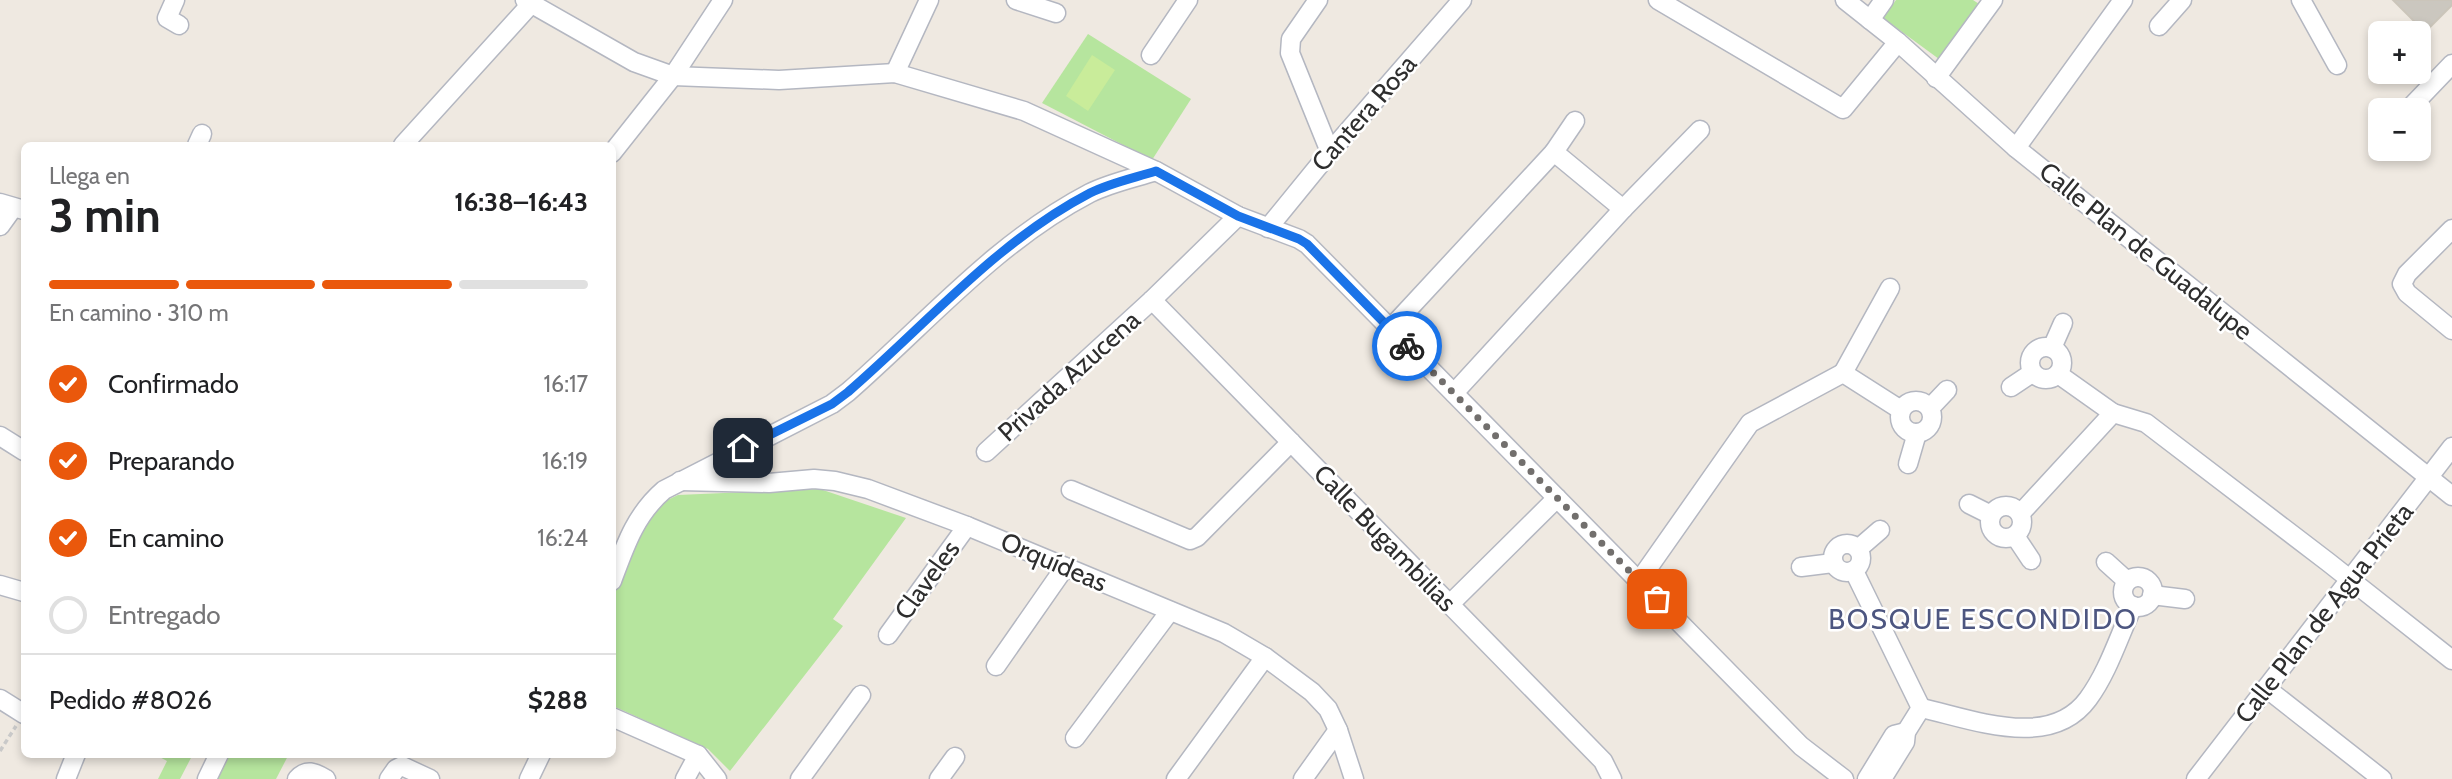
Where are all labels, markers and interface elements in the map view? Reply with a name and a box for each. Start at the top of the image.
map controls [2368,21,2431,161]
button: + [2368,21,2431,84]
street label: Cantera Rosa [1305,48,1424,178]
button: − [2368,98,2431,161]
street label: Calle Plan de Guadalupe [2033,155,2259,347]
text: Llega en [49,162,130,190]
text: 16:38–16:43 [454,186,588,218]
text: 3 min [49,188,161,244]
text: En camino · 310 m [49,299,229,327]
street label: Privada Azucena [991,304,1147,448]
courier [1372,311,1442,381]
icon: bike [1388,327,1426,365]
icon: check [49,365,87,403]
text: Confirmado [108,368,239,400]
text: 16:17 [544,370,588,398]
pin [713,418,773,478]
icon: home [724,429,762,467]
icon: check [49,442,87,480]
text: Preparando [108,445,235,477]
text: 16:19 [542,447,588,475]
street label: Calle Bugambilias [1307,458,1463,618]
street label: Calle Plan de Agua Prieta [2228,496,2420,730]
icon: check [49,519,87,557]
text: En camino [108,522,224,554]
text: 16:24 [537,524,588,552]
street label: Orquídeas [996,525,1112,599]
street label: Claveles [888,534,967,626]
pin [1627,569,1687,629]
icon: bag [1638,580,1676,618]
text: Entregado [108,599,221,631]
district label: BOSQUE ESCONDIDO [1828,602,2138,636]
text: Pedido #8026 [49,684,212,716]
text: $288 [528,684,588,716]

